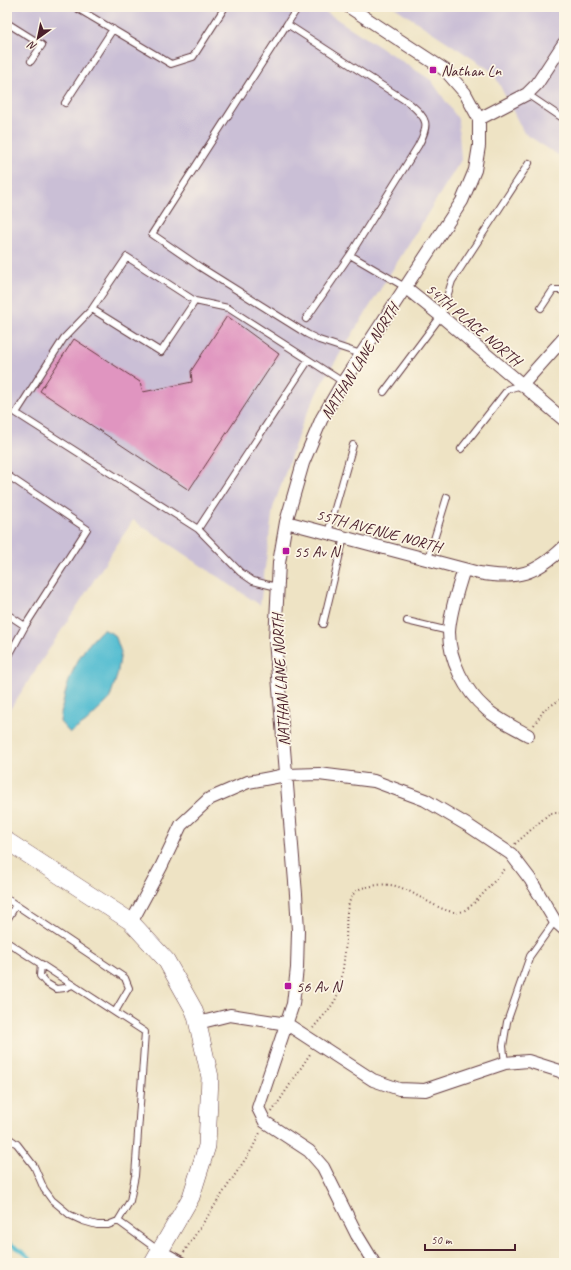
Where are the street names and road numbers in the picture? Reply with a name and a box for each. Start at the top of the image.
street label: 54TH PLACE NORTH [422,279,527,372]
street label: NATHAN LANE NORTH [316,298,405,423]
street label: 55TH AVENUE NORTH [314,505,446,558]
street label: NATHAN LANE NORTH [267,610,294,747]

